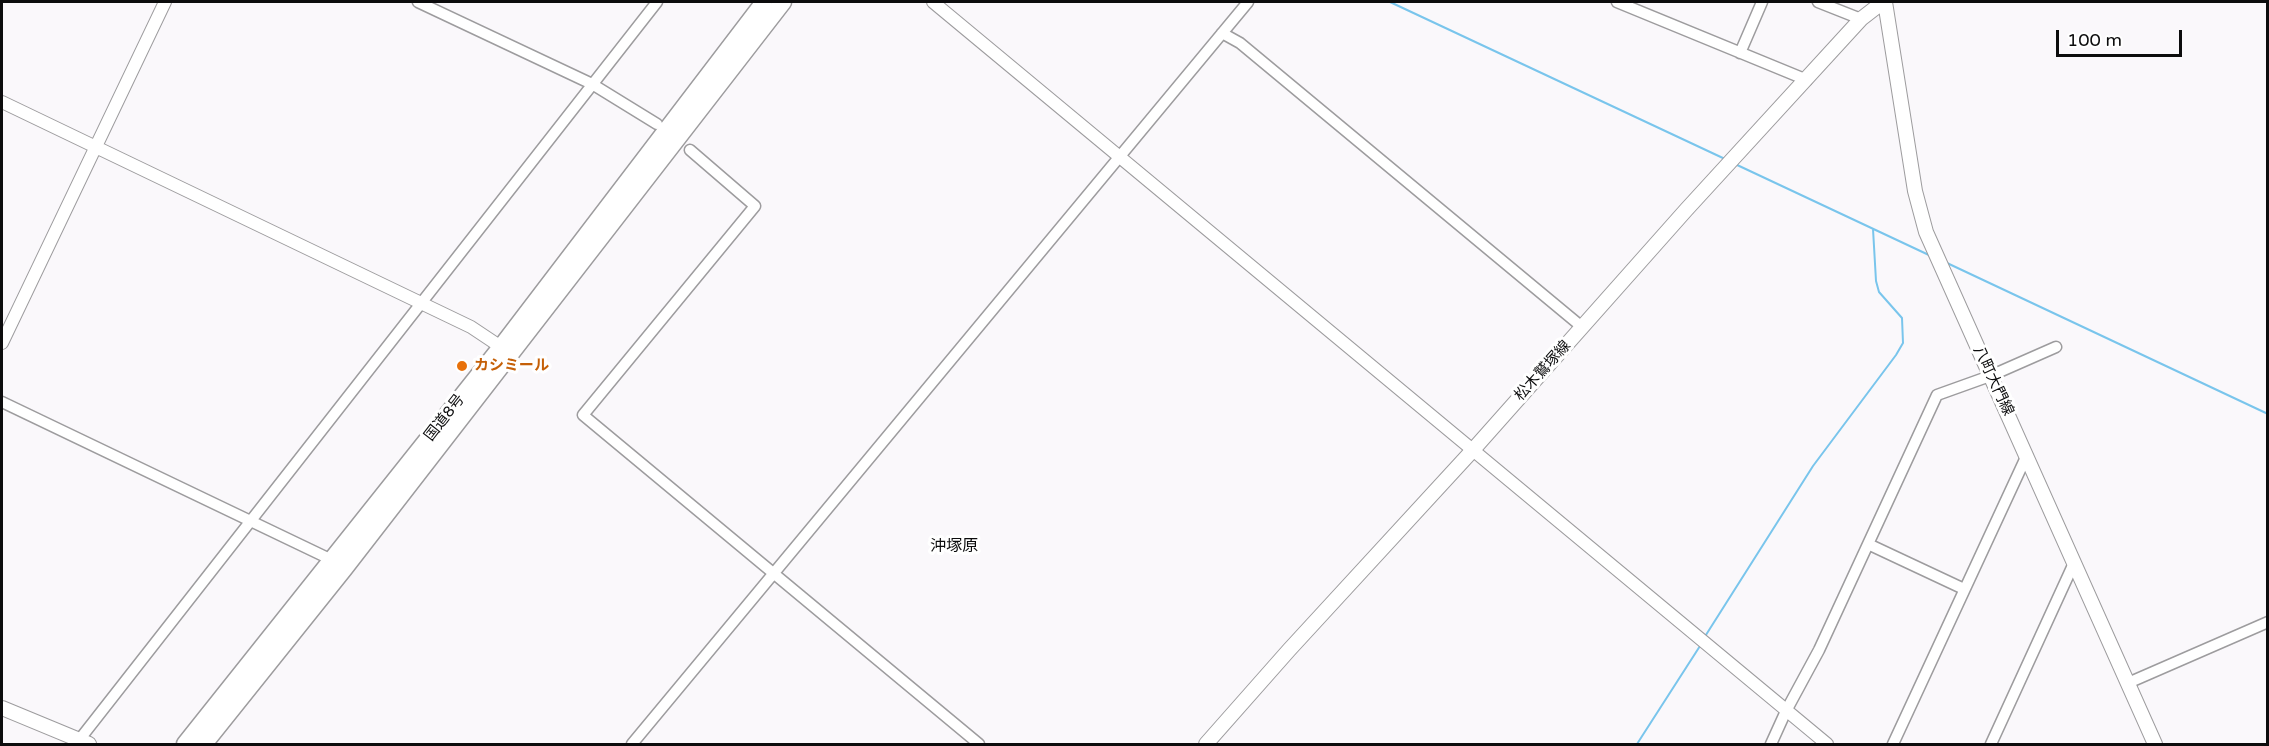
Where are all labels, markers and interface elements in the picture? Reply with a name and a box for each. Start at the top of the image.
scale bar [2059,18,2185,56]
text: 100 m [2067,29,2122,51]
street label: 松木鷲塚線 [1511,337,1575,405]
street label: 八町大門線 [1969,343,2017,419]
place label: カシミール [474,357,549,375]
marker: カシミール [455,359,469,373]
street label: 国道8号 [421,391,469,445]
district label: 沖塚原 [930,537,978,557]

